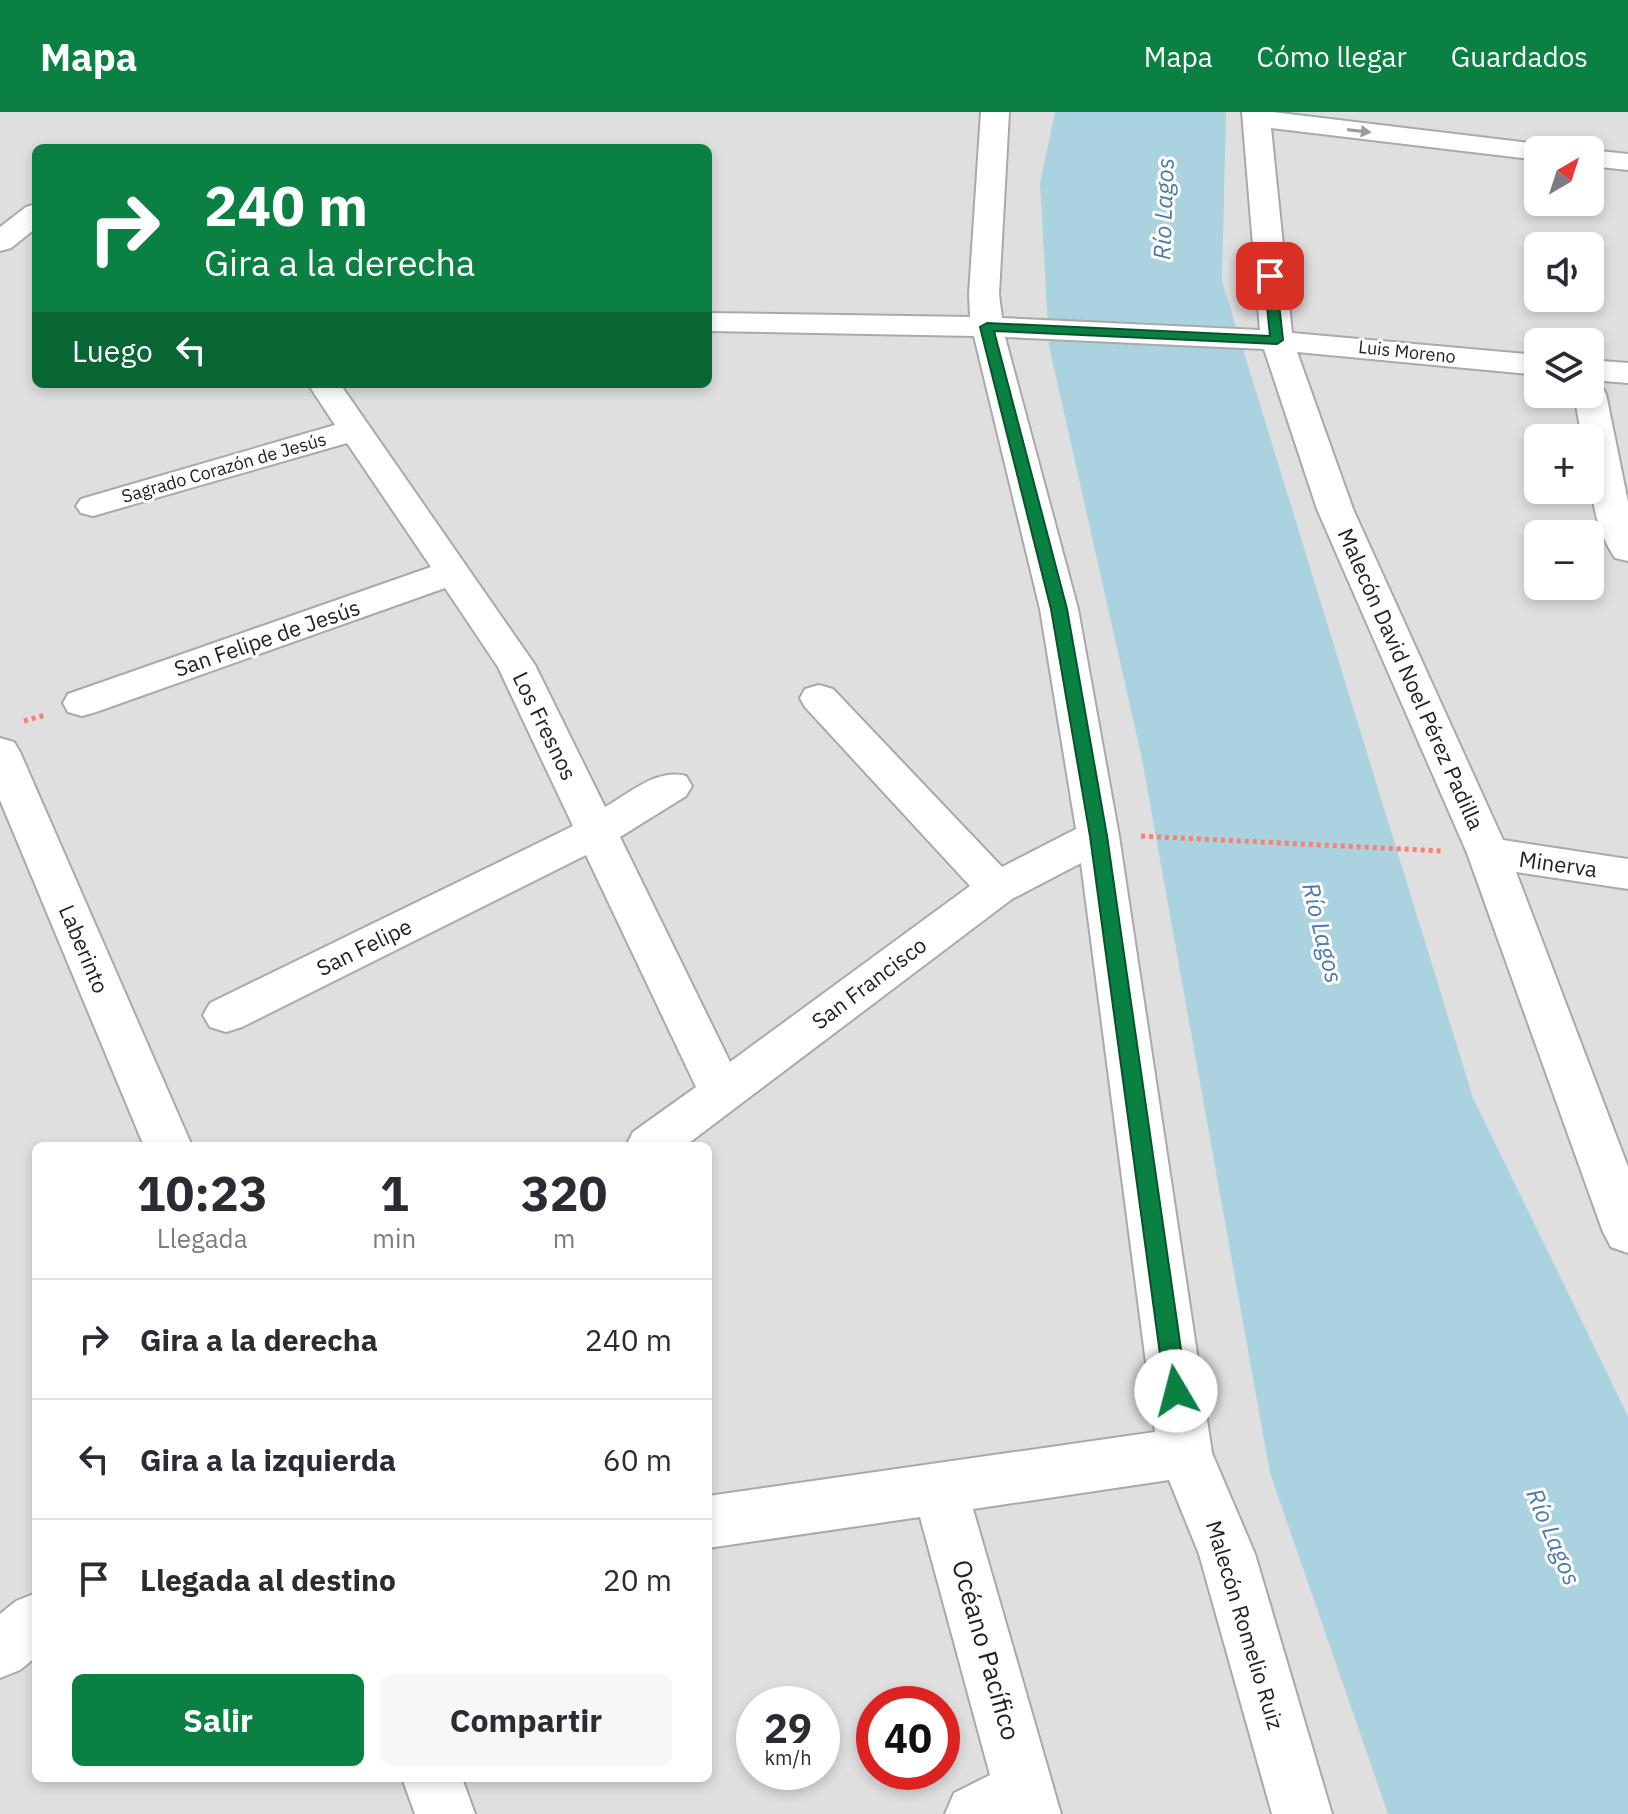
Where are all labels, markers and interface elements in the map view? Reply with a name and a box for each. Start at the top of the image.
text: Mapa [40,32,137,81]
text: Mapa [1144,38,1213,75]
text: Cómo llegar [1257,38,1407,75]
text: Guardados [1451,38,1588,75]
one-way arrow [1347,124,1372,137]
north arrow [1524,136,1604,216]
map controls [1524,136,1604,600]
water label: Río Lagos [1145,157,1181,261]
text: 240 m [204,169,368,241]
icon: right [72,176,176,280]
button: sound [1524,232,1604,312]
text: Gira a la derecha [204,239,475,286]
pin [1236,242,1304,310]
icon: arrive [1248,254,1292,298]
icon: left [169,328,213,372]
button: layers [1524,328,1604,408]
text: Luego [72,331,153,370]
street label: Luis Moreno [1357,335,1457,368]
button: + [1524,424,1604,504]
street label: Sagrado Corazón de Jesús [119,427,329,508]
button: − [1524,520,1604,600]
street label: Malecón David Noel Pérez Padilla [1332,523,1491,834]
street label: San Felipe de Jesús [170,592,364,683]
street label: Los Fresnos [507,667,584,785]
street label: Minerva [1517,844,1599,883]
water label: Río Lagos [1295,879,1351,986]
street label: Laberinto [53,900,116,998]
street label: San Felipe [311,911,416,982]
street label: San Francisco [805,930,932,1035]
text: 10:23 [137,1162,268,1224]
text: 1 [380,1162,409,1224]
text: 320 [521,1162,607,1224]
text: Llegada [157,1221,248,1255]
text: min [372,1221,416,1255]
text: m [553,1221,575,1255]
icon: right [72,1317,116,1361]
text: Gira a la derecha [140,1320,378,1359]
text: 240 m [585,1320,672,1359]
position arrow [1134,1349,1218,1433]
icon: left [72,1437,116,1481]
text: Gira a la izquierda [140,1440,396,1479]
text: 60 m [603,1440,672,1479]
water label: Río Lagos [1519,1483,1589,1590]
street label: Malecón Romelio Ruiz [1200,1517,1291,1733]
street label: Océano Pacífico [945,1556,1029,1744]
icon: arrive [72,1557,116,1601]
text: Llegada al destino [140,1560,396,1599]
text: 20 m [603,1560,672,1599]
button: Salir [72,1674,364,1766]
button: Compartir [380,1674,672,1766]
speed limit sign: 40 [856,1686,960,1790]
text: 29 [764,1702,812,1754]
text: km/h [764,1744,812,1771]

